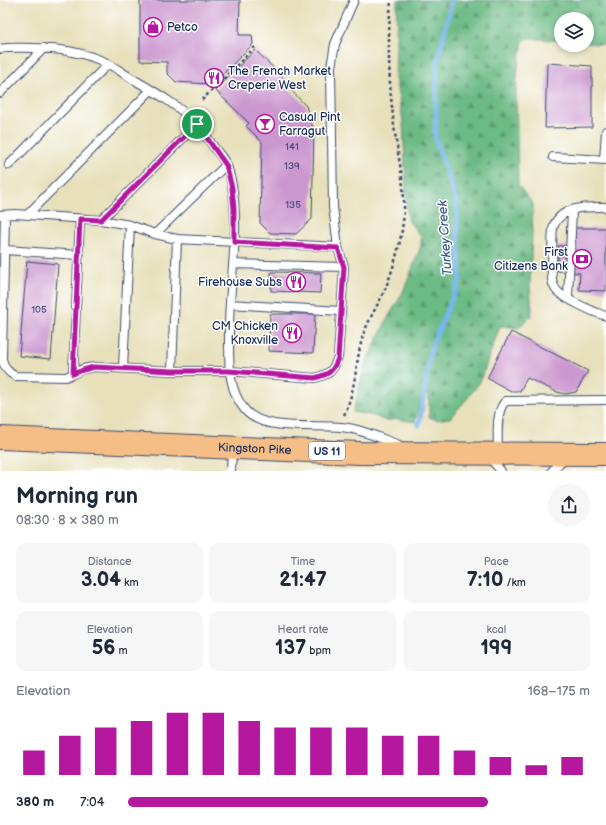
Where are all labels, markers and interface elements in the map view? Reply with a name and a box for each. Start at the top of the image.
map controls [554,12,594,52]
button: layers [554,12,594,52]
shop icon: Petco [142,16,164,38]
place label: Petco [167,20,198,35]
place label: The French Market Creperie West [228,64,332,93]
restaurant icon: The French Market Creperie West [203,67,225,89]
pin [180,107,214,141]
place label: Casual Pint Farragut [279,110,341,139]
icon: arrive [186,113,208,135]
bar icon: Casual Pint Farragut [254,113,276,135]
house number: 141 [285,141,299,153]
house number: 139 [284,160,300,172]
house number: 135 [285,199,301,211]
water label: Turkey Creek [434,199,456,276]
place label: First Citizens Bank [494,245,568,274]
bank icon: First Citizens Bank [571,248,593,270]
restaurant icon: Firehouse Subs [285,271,307,293]
place label: Firehouse Subs [198,275,282,290]
house number: 105 [31,304,47,316]
place label: CM Chicken Knoxville [212,319,278,348]
restaurant icon: CM Chicken Knoxville [281,322,303,344]
street label: Kingston Pike [218,440,292,458]
road number: US 11 [309,442,345,460]
text: Morning run [16,483,138,510]
button: share [548,484,590,526]
text: 08:30 · 8 × 380 m [16,512,119,528]
text: Distance [88,555,132,568]
text: Time [291,555,315,568]
text: Pace [484,555,509,568]
text: 3.04 [81,568,121,592]
text: 21:47 [279,568,327,592]
text: 7:10 [467,568,503,592]
text: km [121,576,139,589]
text: /km [503,576,526,589]
text: Elevation [87,623,133,636]
text: Heart rate [278,623,328,636]
text: kcal [486,623,506,636]
text: 56 [92,636,115,660]
text: 137 [275,636,306,660]
text: 199 [480,636,512,660]
text: m [115,644,128,657]
text: bpm [306,644,331,657]
text: Elevation [16,683,70,699]
text: 168–175 m [528,683,590,699]
text: 380 m [16,794,54,810]
text: 7:04 [80,794,105,810]

